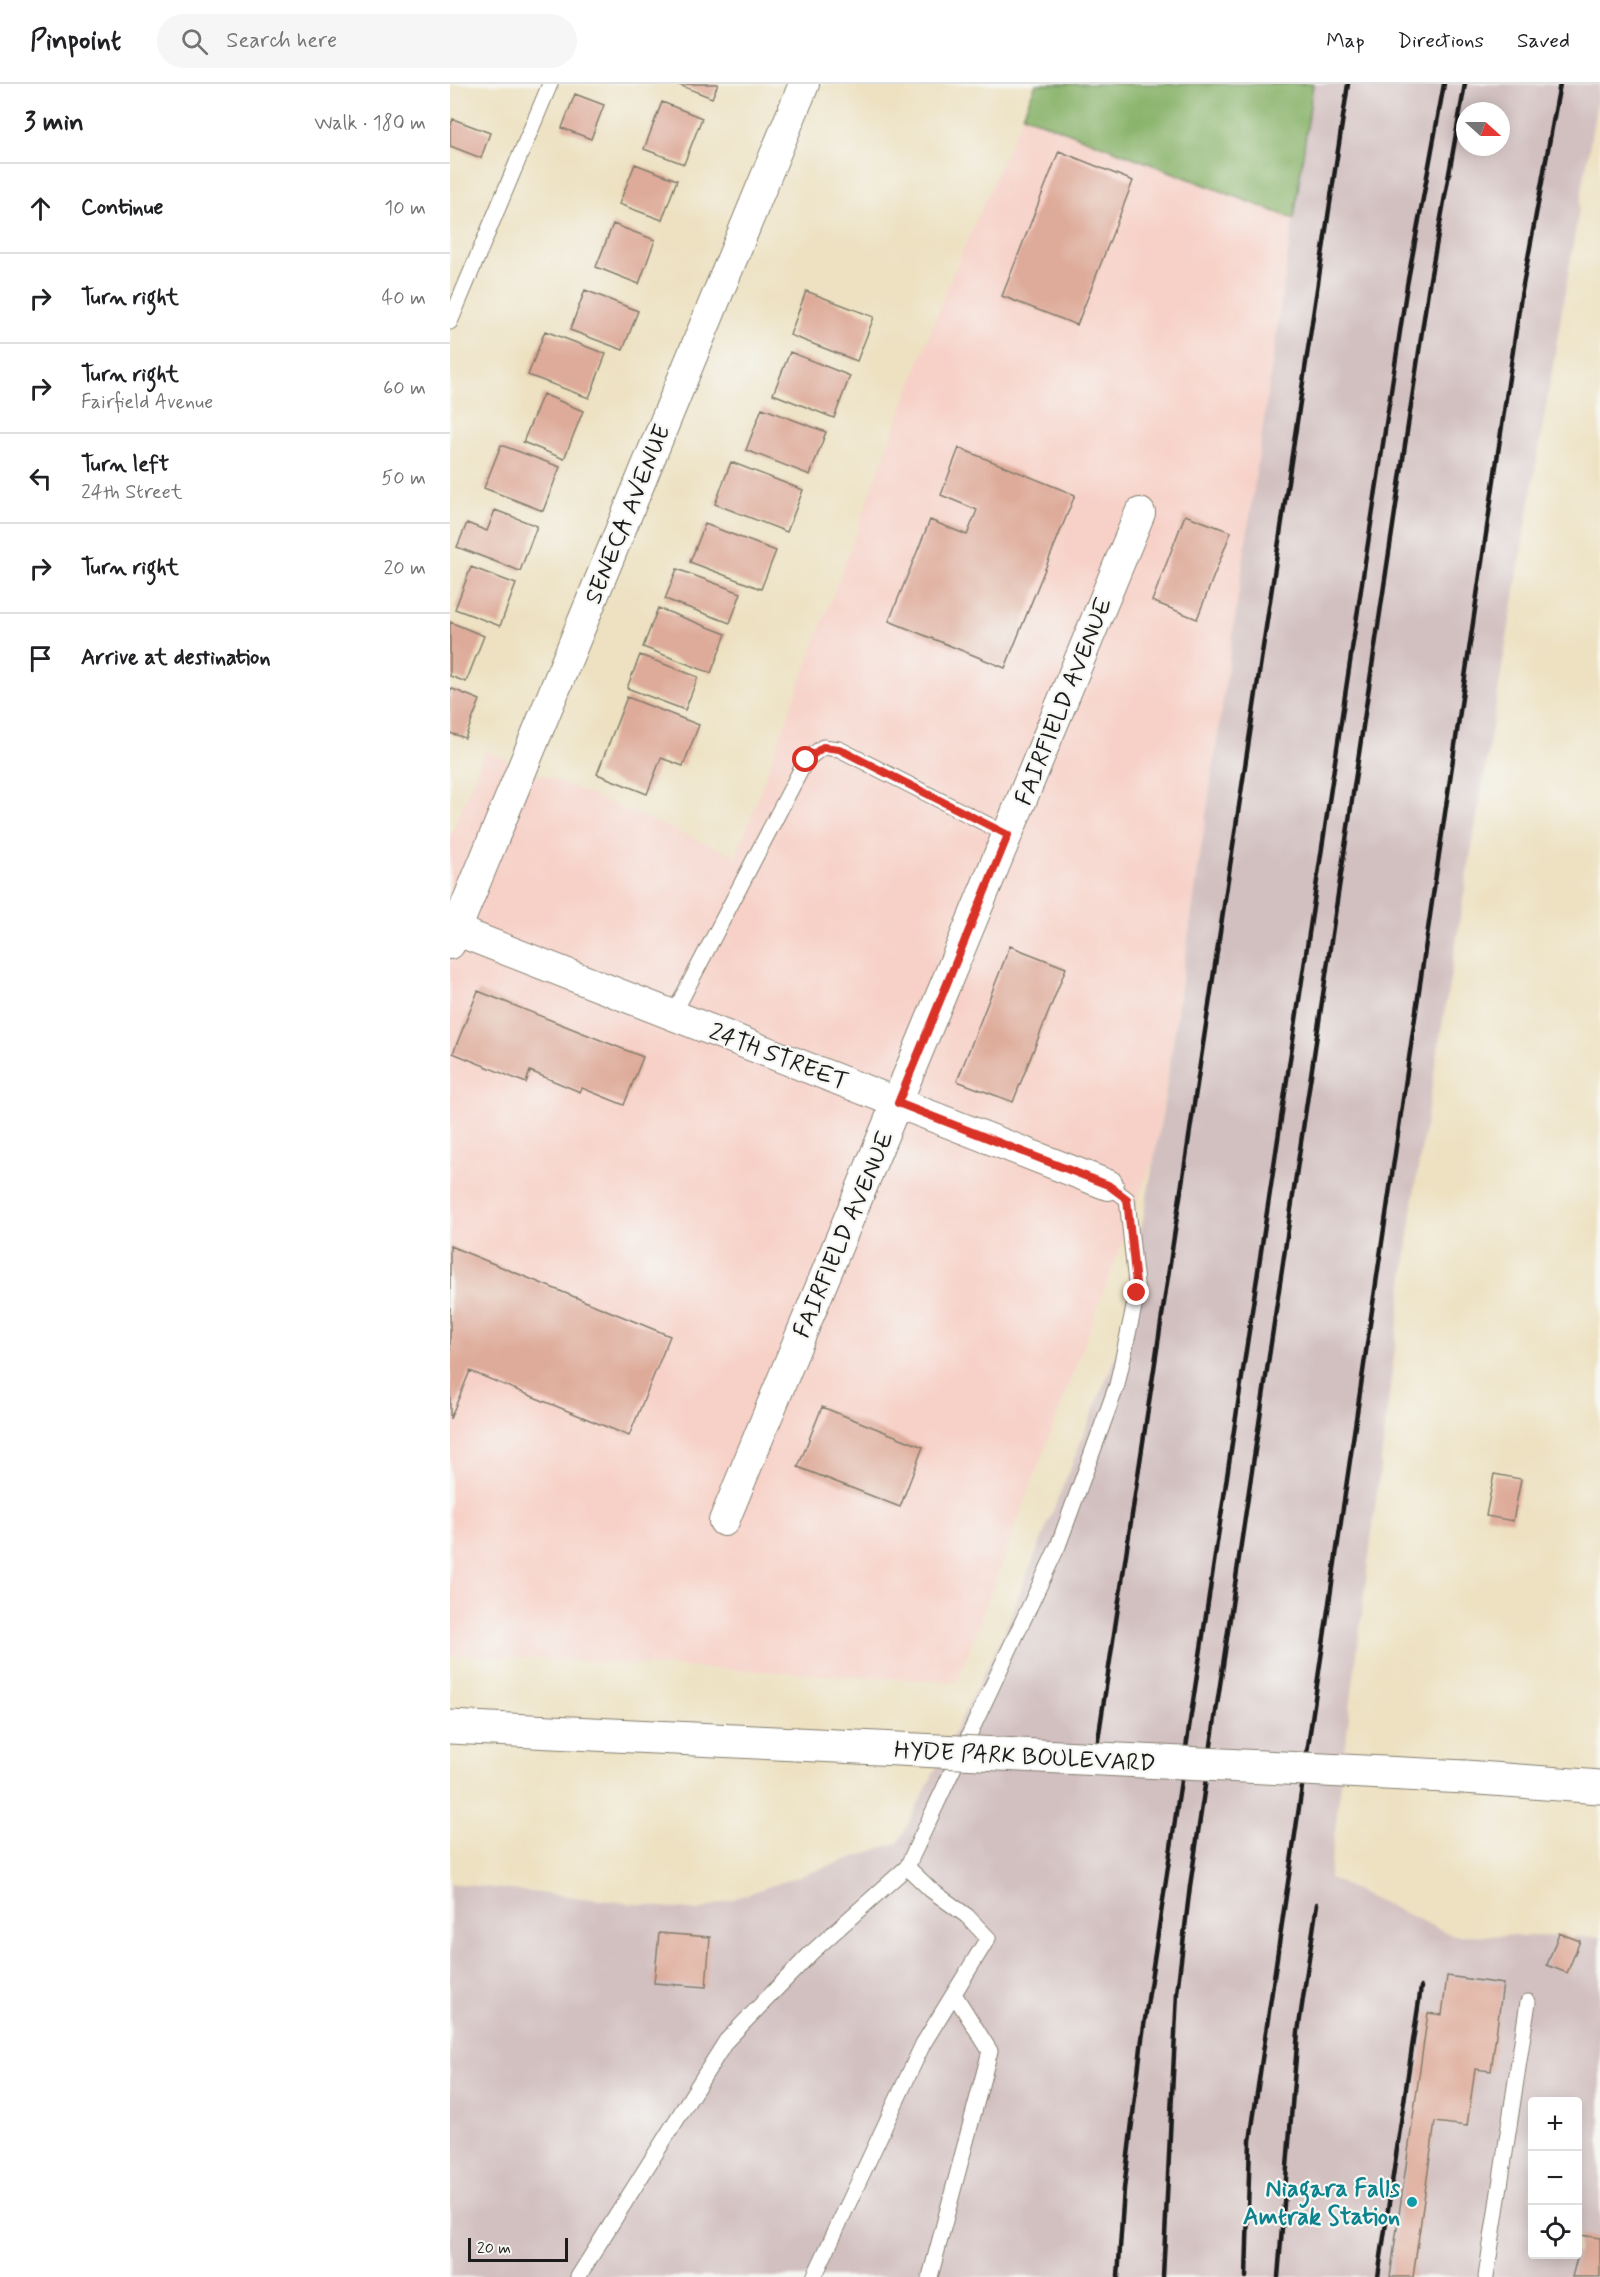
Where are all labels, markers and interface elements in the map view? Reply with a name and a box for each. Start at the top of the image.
search box [157,14,577,68]
text: Pinpoint [30,23,121,60]
icon: search [178,25,211,58]
text: Search here [226,27,337,55]
text: Map [1326,27,1365,55]
text: Directions [1398,27,1484,55]
text: Saved [1517,27,1570,55]
north arrow [1456,102,1510,156]
text: 3 min [24,106,84,140]
text: Walk · 180 m [314,110,426,137]
icon: ahead [24,192,57,225]
text: Continue [81,194,163,222]
text: 10 m [384,195,426,222]
icon: right [24,282,57,315]
text: Turn right [81,284,179,312]
text: 40 m [382,285,426,312]
text: Turn right [81,361,179,389]
icon: right [24,372,57,405]
text: 60 m [383,375,426,402]
text: Fairfield Avenue [81,389,213,416]
street label: SENECA AVENUE [578,420,678,609]
text: Turn left [81,451,169,479]
icon: left [24,462,57,495]
text: 50 m [381,465,426,492]
text: 24th Street [81,479,182,506]
icon: right [24,552,57,585]
text: Turn right [81,554,179,582]
text: 20 m [383,555,426,582]
street label: FAIRFIELD AVENUE [1008,593,1120,810]
icon: arrive [24,642,57,675]
text: Arrive at destination [81,644,271,672]
route start [792,746,818,772]
street label: 24TH STREET [705,1017,852,1098]
street label: FAIRFIELD AVENUE [787,1126,902,1343]
route end [1123,1279,1149,1305]
street label: HYDE PARK BOULEVARD [893,1735,1157,1780]
map controls [1528,2097,1582,2259]
button: + [1528,2097,1582,2151]
button: − [1528,2151,1582,2205]
place label: Niagara Falls Amtrak Station [1243,2174,1400,2233]
marker: Niagara Falls Amtrak Station [1405,2195,1419,2209]
button: locate [1528,2205,1582,2259]
scale bar [468,2235,568,2262]
text: 20 m [477,2238,511,2259]

